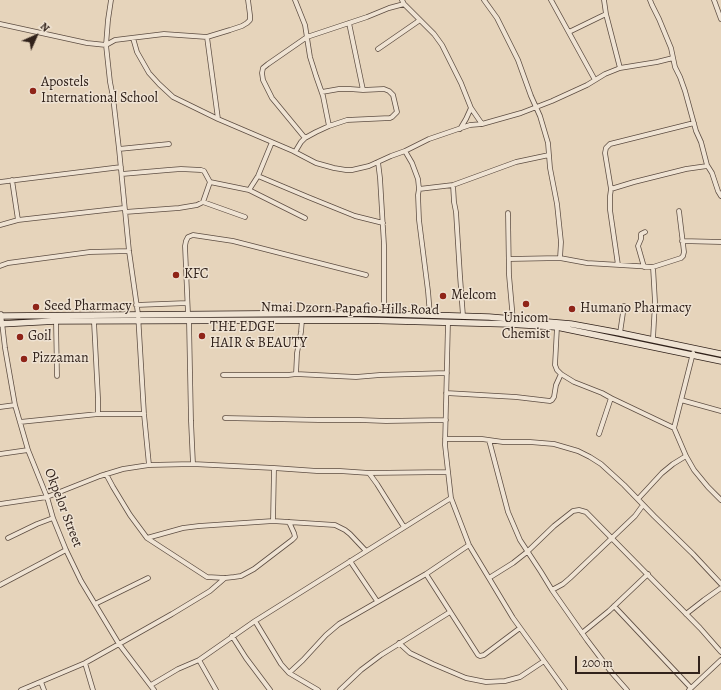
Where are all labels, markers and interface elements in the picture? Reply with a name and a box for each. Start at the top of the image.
north arrow [16,16,56,56]
text: N [37,19,53,35]
place label: Apostels International School [41,75,158,108]
marker: Apostels International School [28,86,38,96]
place label: KFC [184,267,209,283]
marker: KFC [171,270,181,280]
place label: Melcom [451,288,497,304]
marker: Melcom [438,291,448,301]
place label: Seed Pharmacy [44,299,131,315]
street label: Nmai Dzorn Papafio Hills Road [261,299,439,319]
marker: Unicom Chemist [521,299,531,309]
place label: Humano Pharmacy [580,301,691,317]
marker: Seed Pharmacy [31,302,41,312]
marker: Humano Pharmacy [567,304,577,314]
place label: Unicom Chemist [502,311,550,344]
place label: THE EDGE HAIR & BEAUTY [210,320,307,352]
place label: Goil [28,329,51,345]
marker: THE EDGE HAIR & BEAUTY [197,331,207,341]
marker: Goil [15,332,25,342]
place label: Pizzaman [32,351,89,367]
marker: Pizzaman [19,354,29,364]
street label: Okpelor Street [40,466,86,550]
scale bar [577,648,702,674]
text: 200 m [582,655,613,671]

